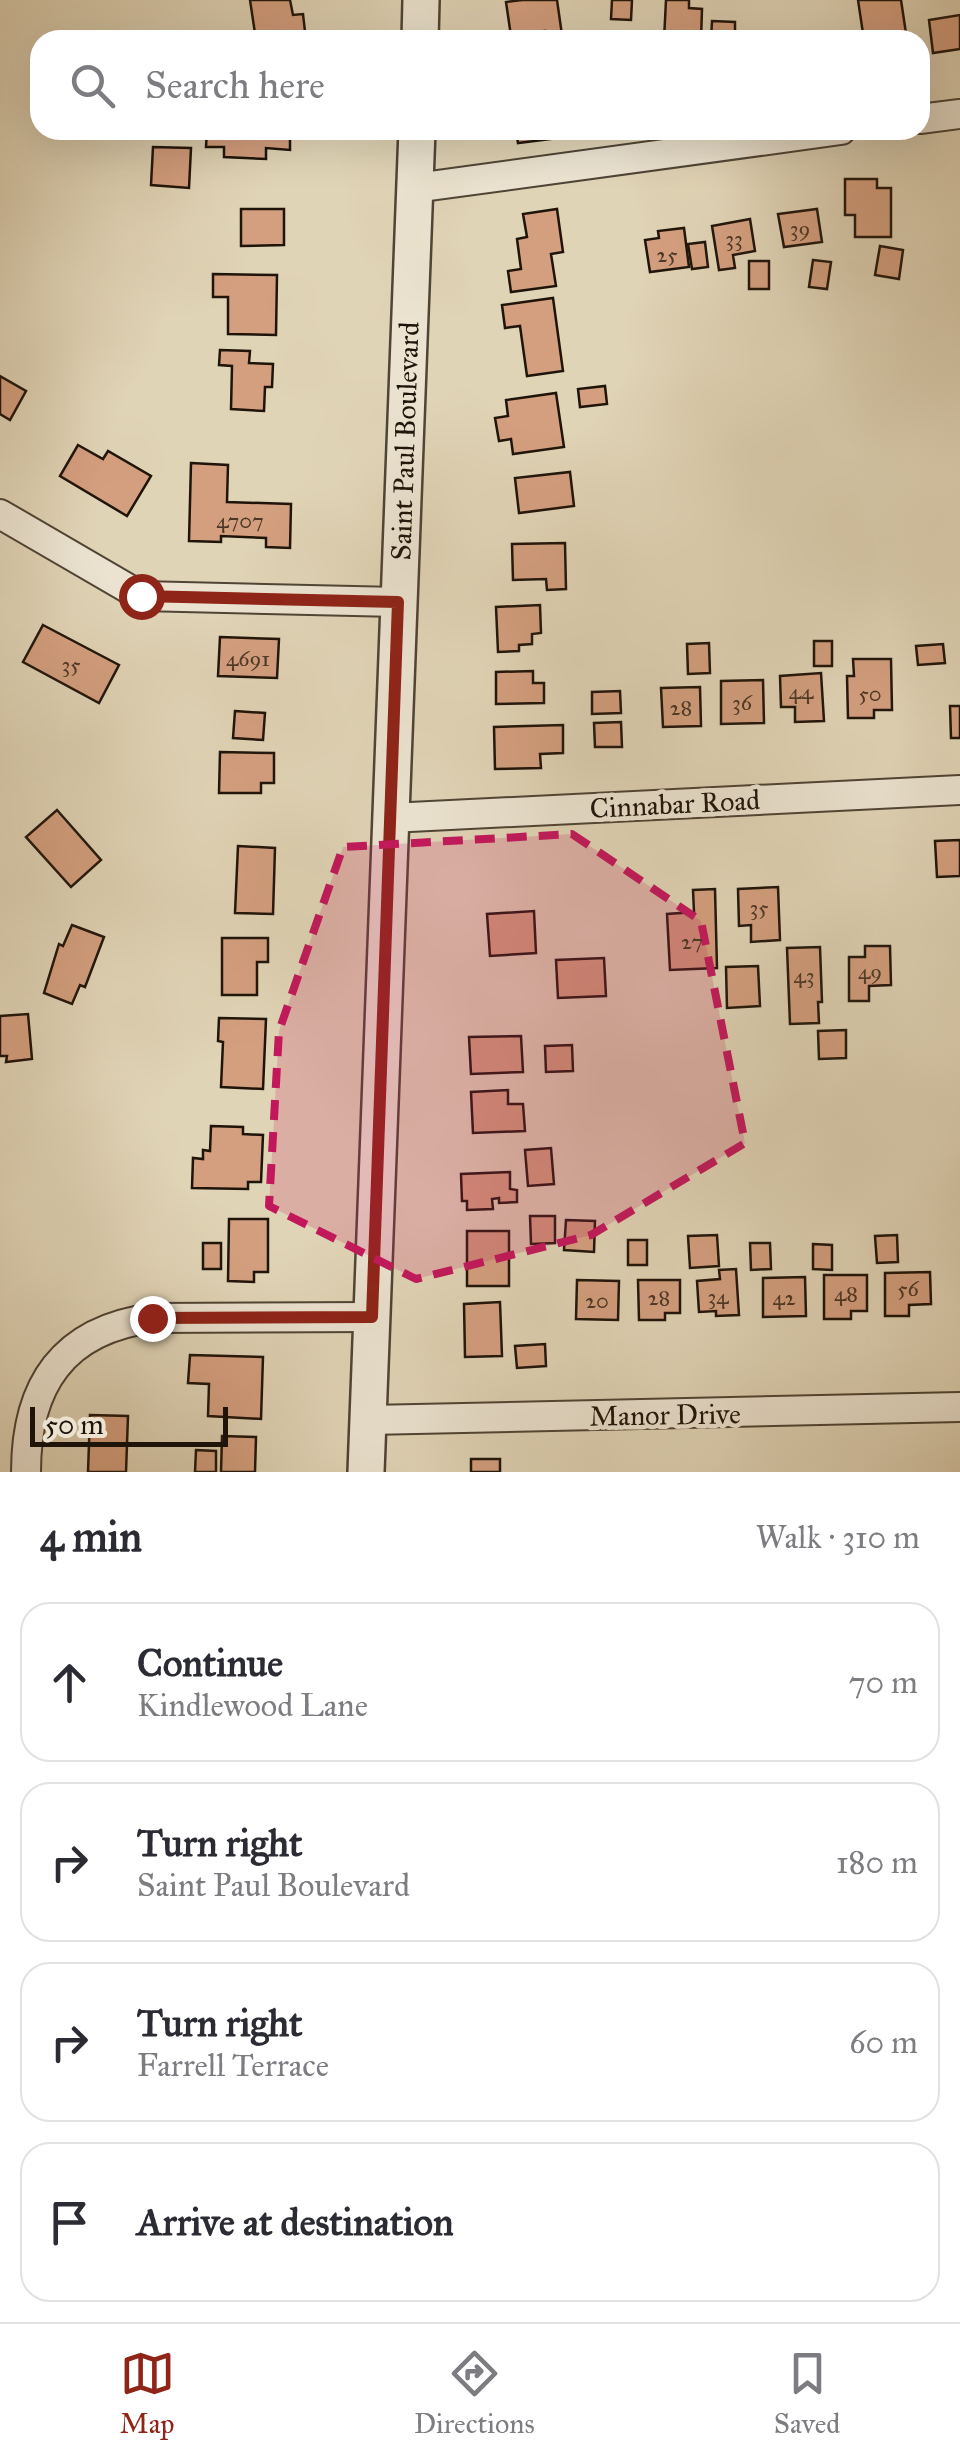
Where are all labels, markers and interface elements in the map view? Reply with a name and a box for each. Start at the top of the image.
search box [30,30,930,140]
icon: search [65,58,120,113]
text: Search here [145,62,325,108]
house number: 39 [790,215,810,242]
house number: 33 [725,225,743,252]
house number: 25 [657,241,677,268]
street label: Saint Paul Boulevard [383,321,427,561]
house number: 4707 [216,507,264,534]
route start [119,574,165,620]
house number: 4691 [226,645,270,672]
house number: 35 [61,651,81,678]
house number: 44 [789,678,814,705]
house number: 50 [858,680,882,707]
house number: 36 [732,689,753,716]
house number: 28 [670,694,692,721]
street label: Cinnabar Road [589,782,761,826]
house number: 35 [749,894,769,921]
house number: 27 [681,928,703,955]
house number: 49 [858,958,882,985]
house number: 43 [793,962,815,989]
house number: 56 [897,1275,919,1302]
house number: 48 [834,1280,858,1307]
house number: 34 [707,1283,729,1310]
house number: 28 [648,1284,670,1311]
house number: 42 [772,1284,796,1311]
house number: 20 [585,1287,609,1314]
route end [130,1296,176,1342]
street label: Manor Drive [589,1396,741,1434]
scale bar [30,1402,228,1446]
text: 50 m [45,1407,104,1442]
text: 4 min [40,1511,142,1563]
text: Walk · 310 m [756,1518,920,1557]
text: Continue [137,1640,283,1686]
icon: ahead [42,1655,97,1710]
text: 70 m [849,1663,918,1702]
text: Kindlewood Lane [137,1686,368,1725]
text: Turn right [137,1820,303,1866]
icon: right [42,1835,97,1890]
text: 180 m [836,1843,918,1882]
text: Saint Paul Boulevard [137,1866,410,1905]
text: Turn right [137,2000,303,2046]
icon: right [42,2015,97,2070]
text: 60 m [849,2023,918,2062]
text: Farrell Terrace [137,2046,329,2085]
icon: arrive [42,2195,97,2250]
text: Arrive at destination [137,2199,454,2245]
tab: Map [120,2346,175,2441]
tab: Directions [414,2346,535,2441]
tab: Saved [774,2346,840,2441]

